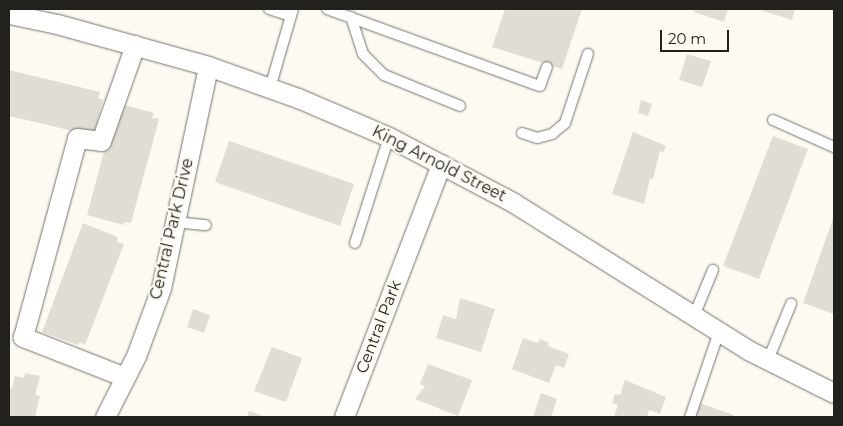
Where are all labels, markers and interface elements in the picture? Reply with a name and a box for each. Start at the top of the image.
scale bar [663,20,732,52]
text: 20 m [668,29,706,48]
street label: King Arnold Street [369,122,509,206]
street label: Central Park Drive [146,157,198,301]
street label: Central Park [352,278,406,376]

